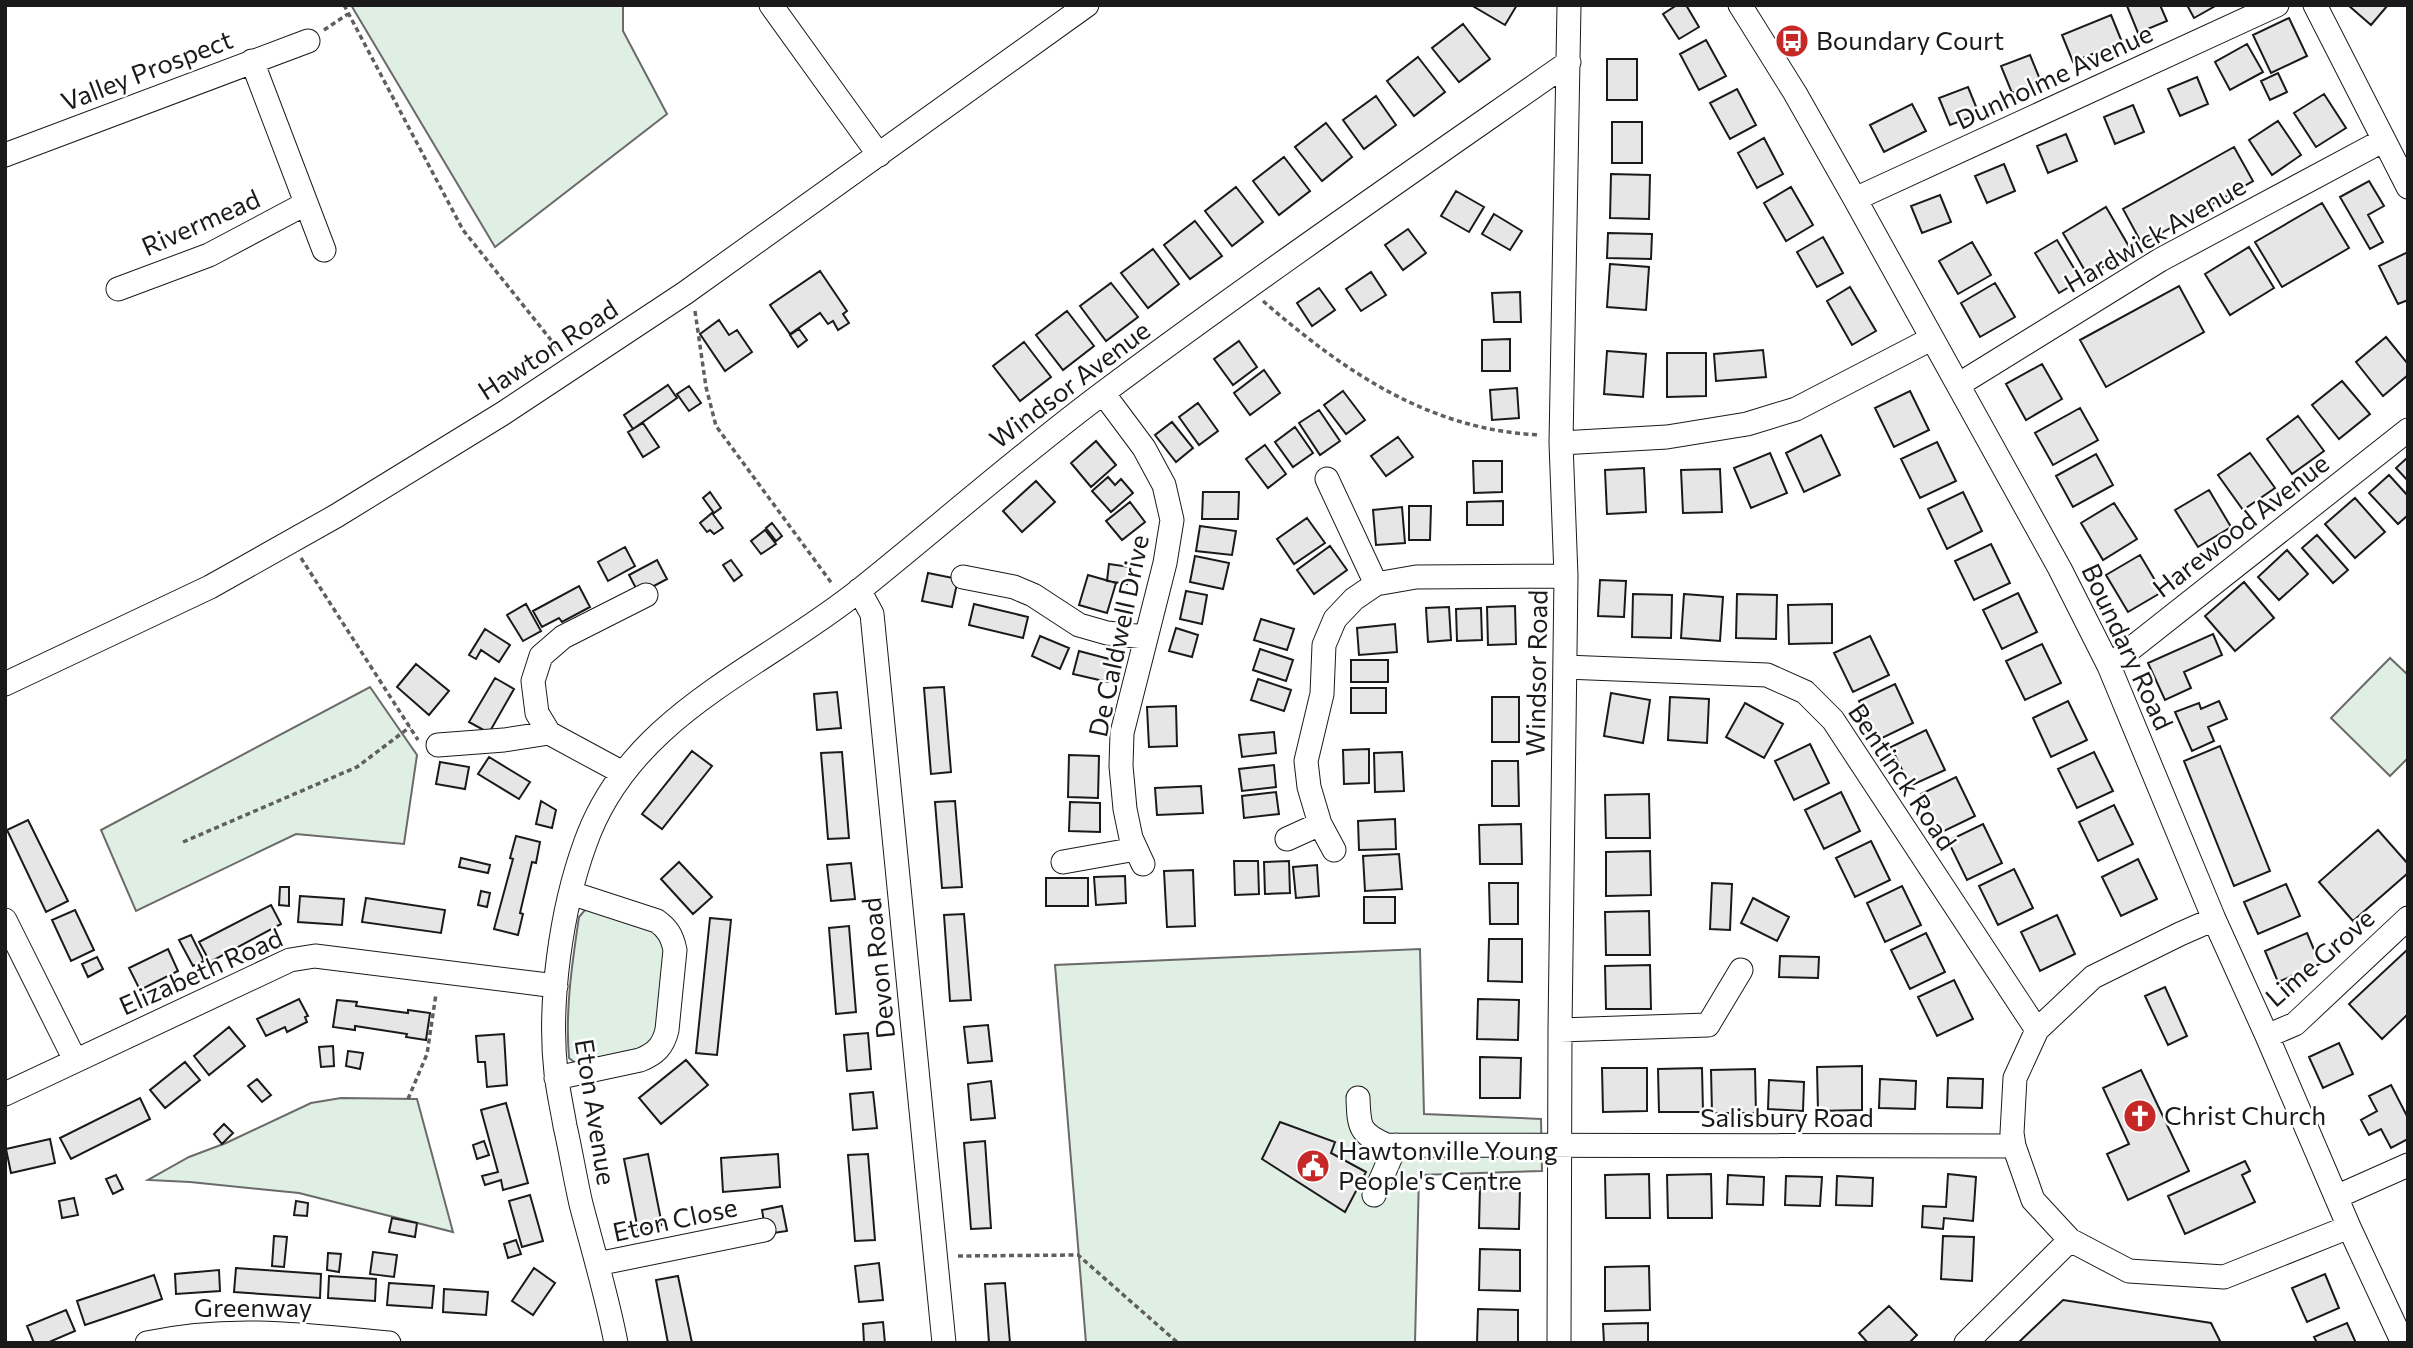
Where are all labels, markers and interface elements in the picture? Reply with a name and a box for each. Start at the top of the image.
street label: Dunholme Avenue [1950,16,2157,135]
bus stop icon: Boundary Court [1773,22,1811,60]
street label: Valley Prospect [56,23,237,117]
place label: Boundary Court [1816,24,2004,55]
street label: Hardwick Avenue [2058,169,2250,298]
street label: Rivermead [136,182,264,261]
street label: Hawton Road [472,292,623,405]
street label: Windsor Avenue [983,313,1155,454]
street label: Harewood Avenue [2146,447,2334,603]
street label: De Caldwell Drive [1081,532,1154,740]
street label: Boundary Road [2076,558,2180,734]
street label: Windsor Road [1519,589,1552,757]
street label: Bentinck Road [1843,697,1964,855]
street label: Devon Road [855,896,900,1040]
street label: Lime Grove [2258,901,2380,1012]
street label: Elizabeth Road [114,921,287,1020]
street label: Eton Avenue [570,1036,623,1187]
church icon: Christ Church [2121,1097,2159,1135]
place label: Christ Church [2164,1099,2326,1130]
street label: Salisbury Road [1700,1101,1874,1132]
place label: Hawtonville Young People's Centre [1338,1134,1558,1195]
public building icon: Hawtonville Young People's Centre [1294,1147,1332,1185]
street label: Eton Close [610,1190,740,1247]
street label: Greenway [194,1291,312,1322]

